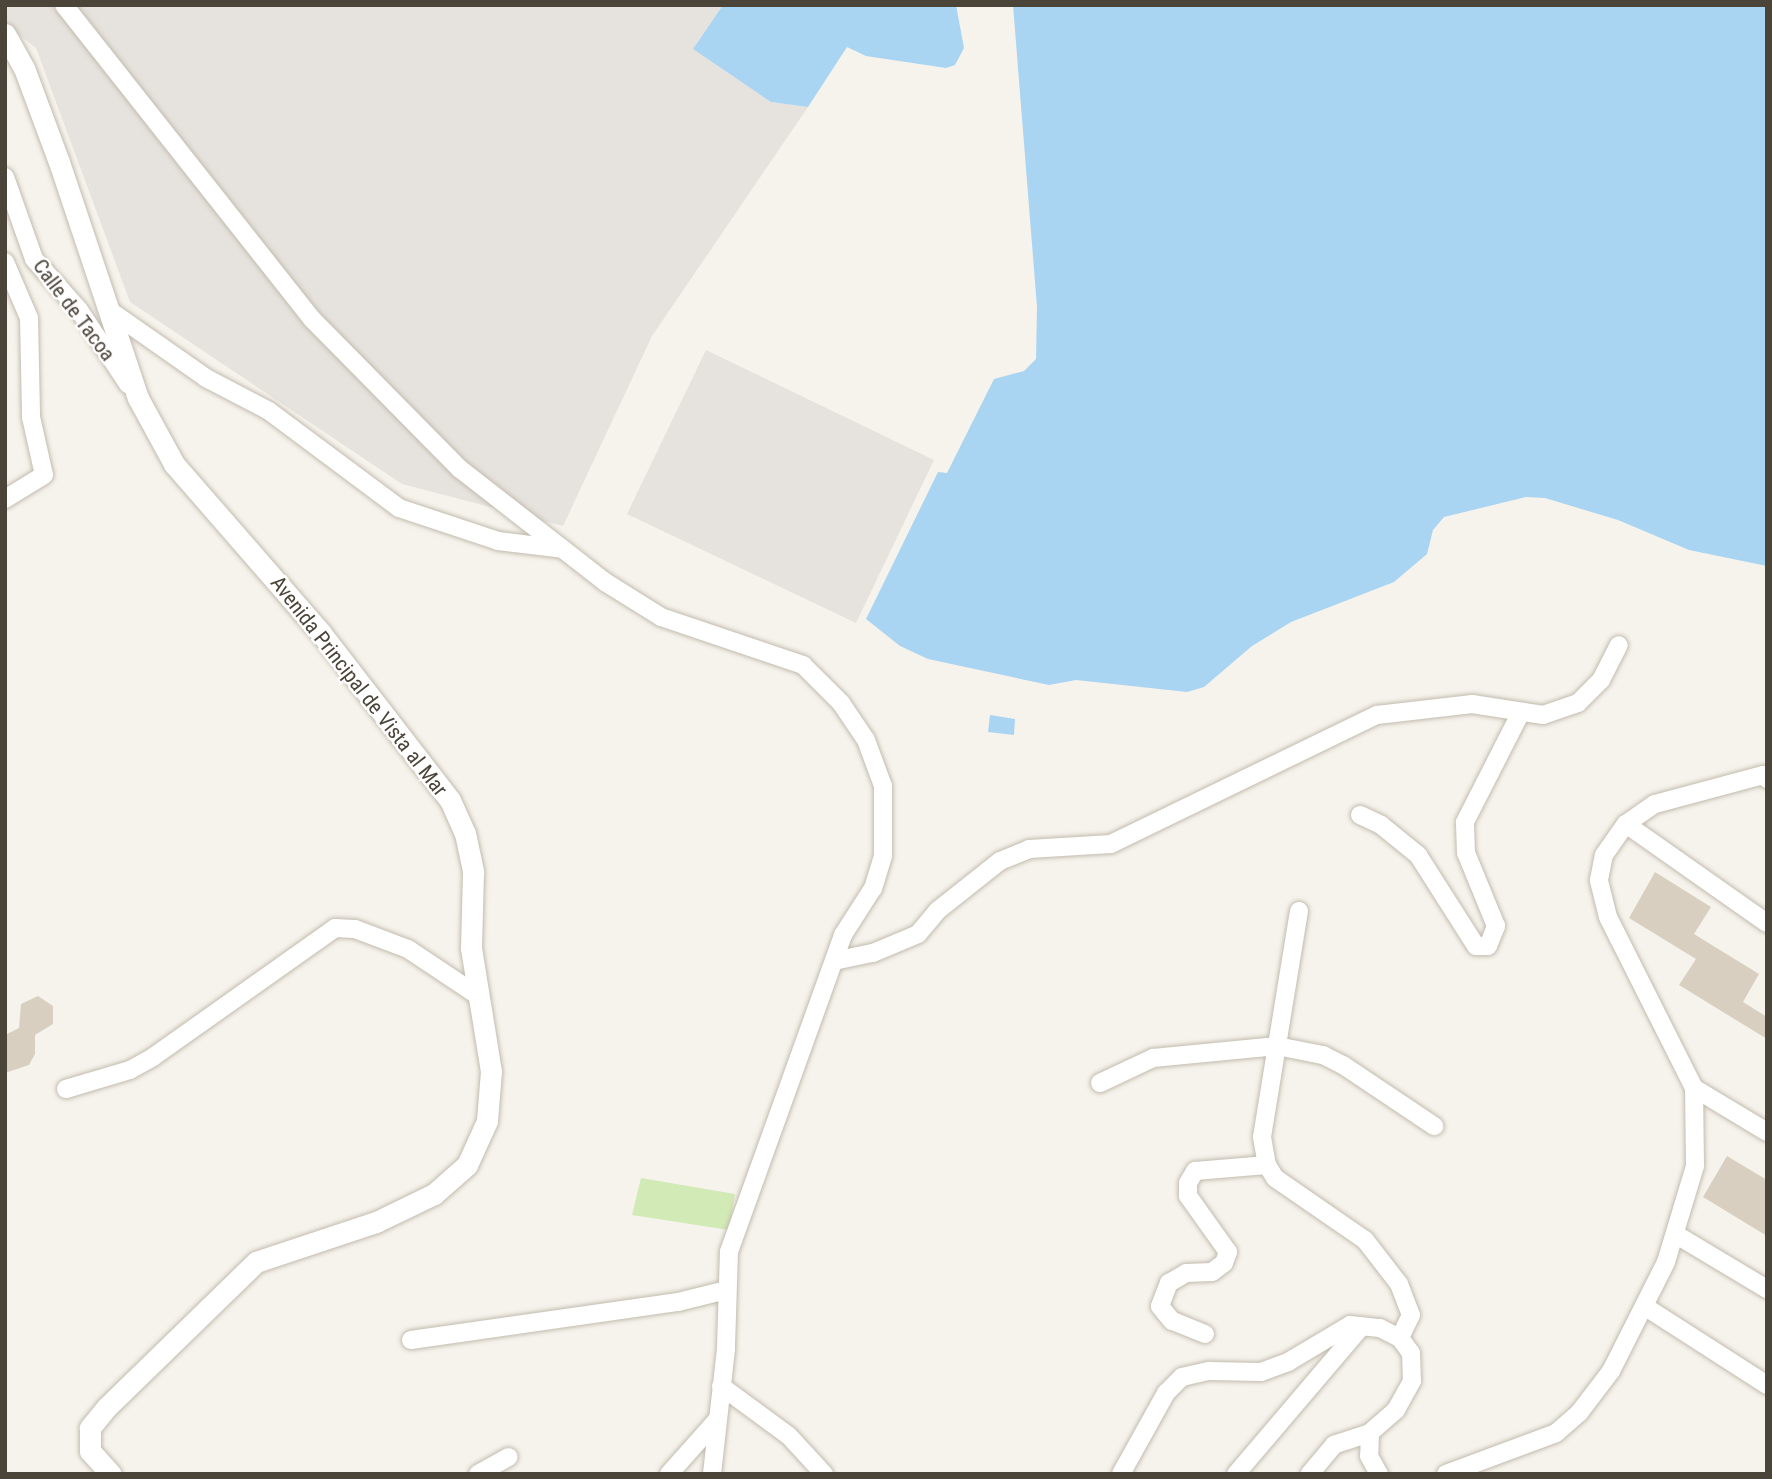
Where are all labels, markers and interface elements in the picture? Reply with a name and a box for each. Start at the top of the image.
street label: Calle de Tacoa [27,254,121,366]
street label: Avenida Principal de Vista al Mar [265,571,453,801]

